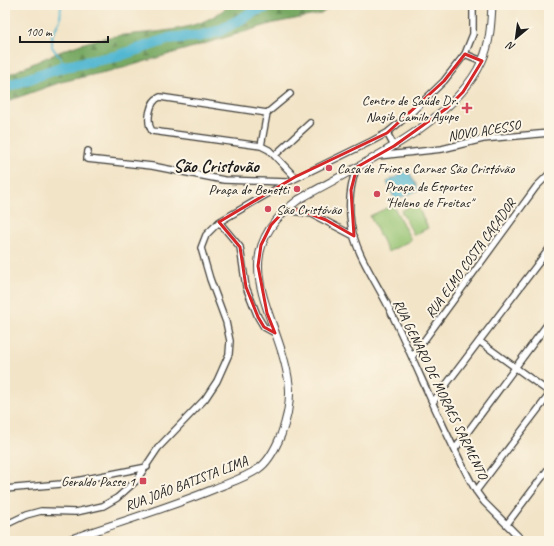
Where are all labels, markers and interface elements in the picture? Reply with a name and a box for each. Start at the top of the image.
scale bar [20,18,108,44]
north arrow [496,18,536,58]
text: 100 m [26,24,53,40]
text: N [503,38,518,55]
place label: Centro de Saúde Dr. Nagib Camilo Ayupe [362,92,459,125]
marker: Centro de Saúde Dr. Nagib Camilo Ayupe [461,102,473,114]
street label: NOVO ACESSO [447,116,523,145]
district label: São Cristovão [173,155,260,177]
place label: Casa de Frios e Carnes São Cristóvão [337,160,515,177]
marker: Casa de Frios e Carnes São Cristóvão [324,163,334,173]
place label: Praça de Esportes "Heleno de Freitas" [385,178,476,211]
place label: Praça do Benetti [209,181,291,198]
marker: Praça do Benetti [292,184,302,194]
marker: Praça de Esportes "Heleno de Freitas" [372,189,382,199]
street label: RUA ELMO COSTA CAÇADOR [421,194,521,321]
place label: São Cristóvão [276,201,343,218]
marker: São Cristóvão [263,204,273,214]
street label: RUA GENARO DE MORAES SARMENTO [390,297,492,484]
street label: RUA JOÃO BATISTA LIMA [122,452,251,515]
place label: Geraldo Passe 1 [61,473,136,490]
marker: Geraldo Passe 1 [138,476,148,486]

